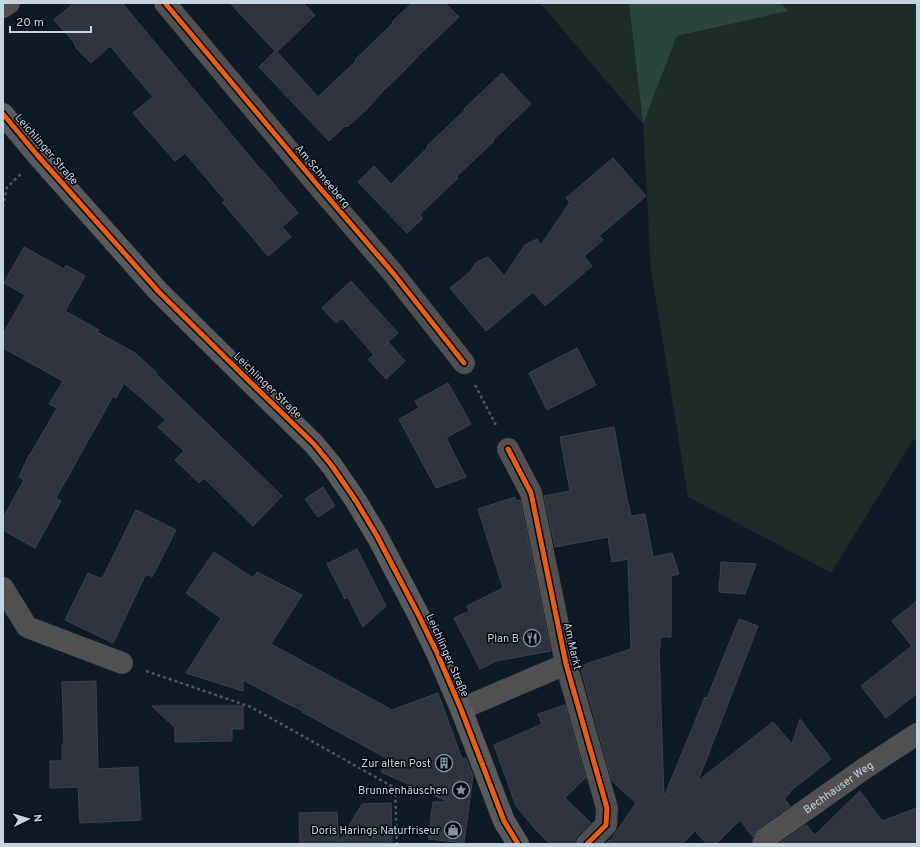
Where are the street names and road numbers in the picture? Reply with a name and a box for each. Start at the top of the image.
street label: Leichlinger Straße [12,111,81,188]
street label: Am Schneeberg [292,142,353,211]
street label: Leichlinger Straße [230,350,304,422]
street label: Leichlinger Straße [422,612,472,699]
street label: Am Markt [560,621,584,671]
street label: Bechhauser Weg [801,758,876,817]

